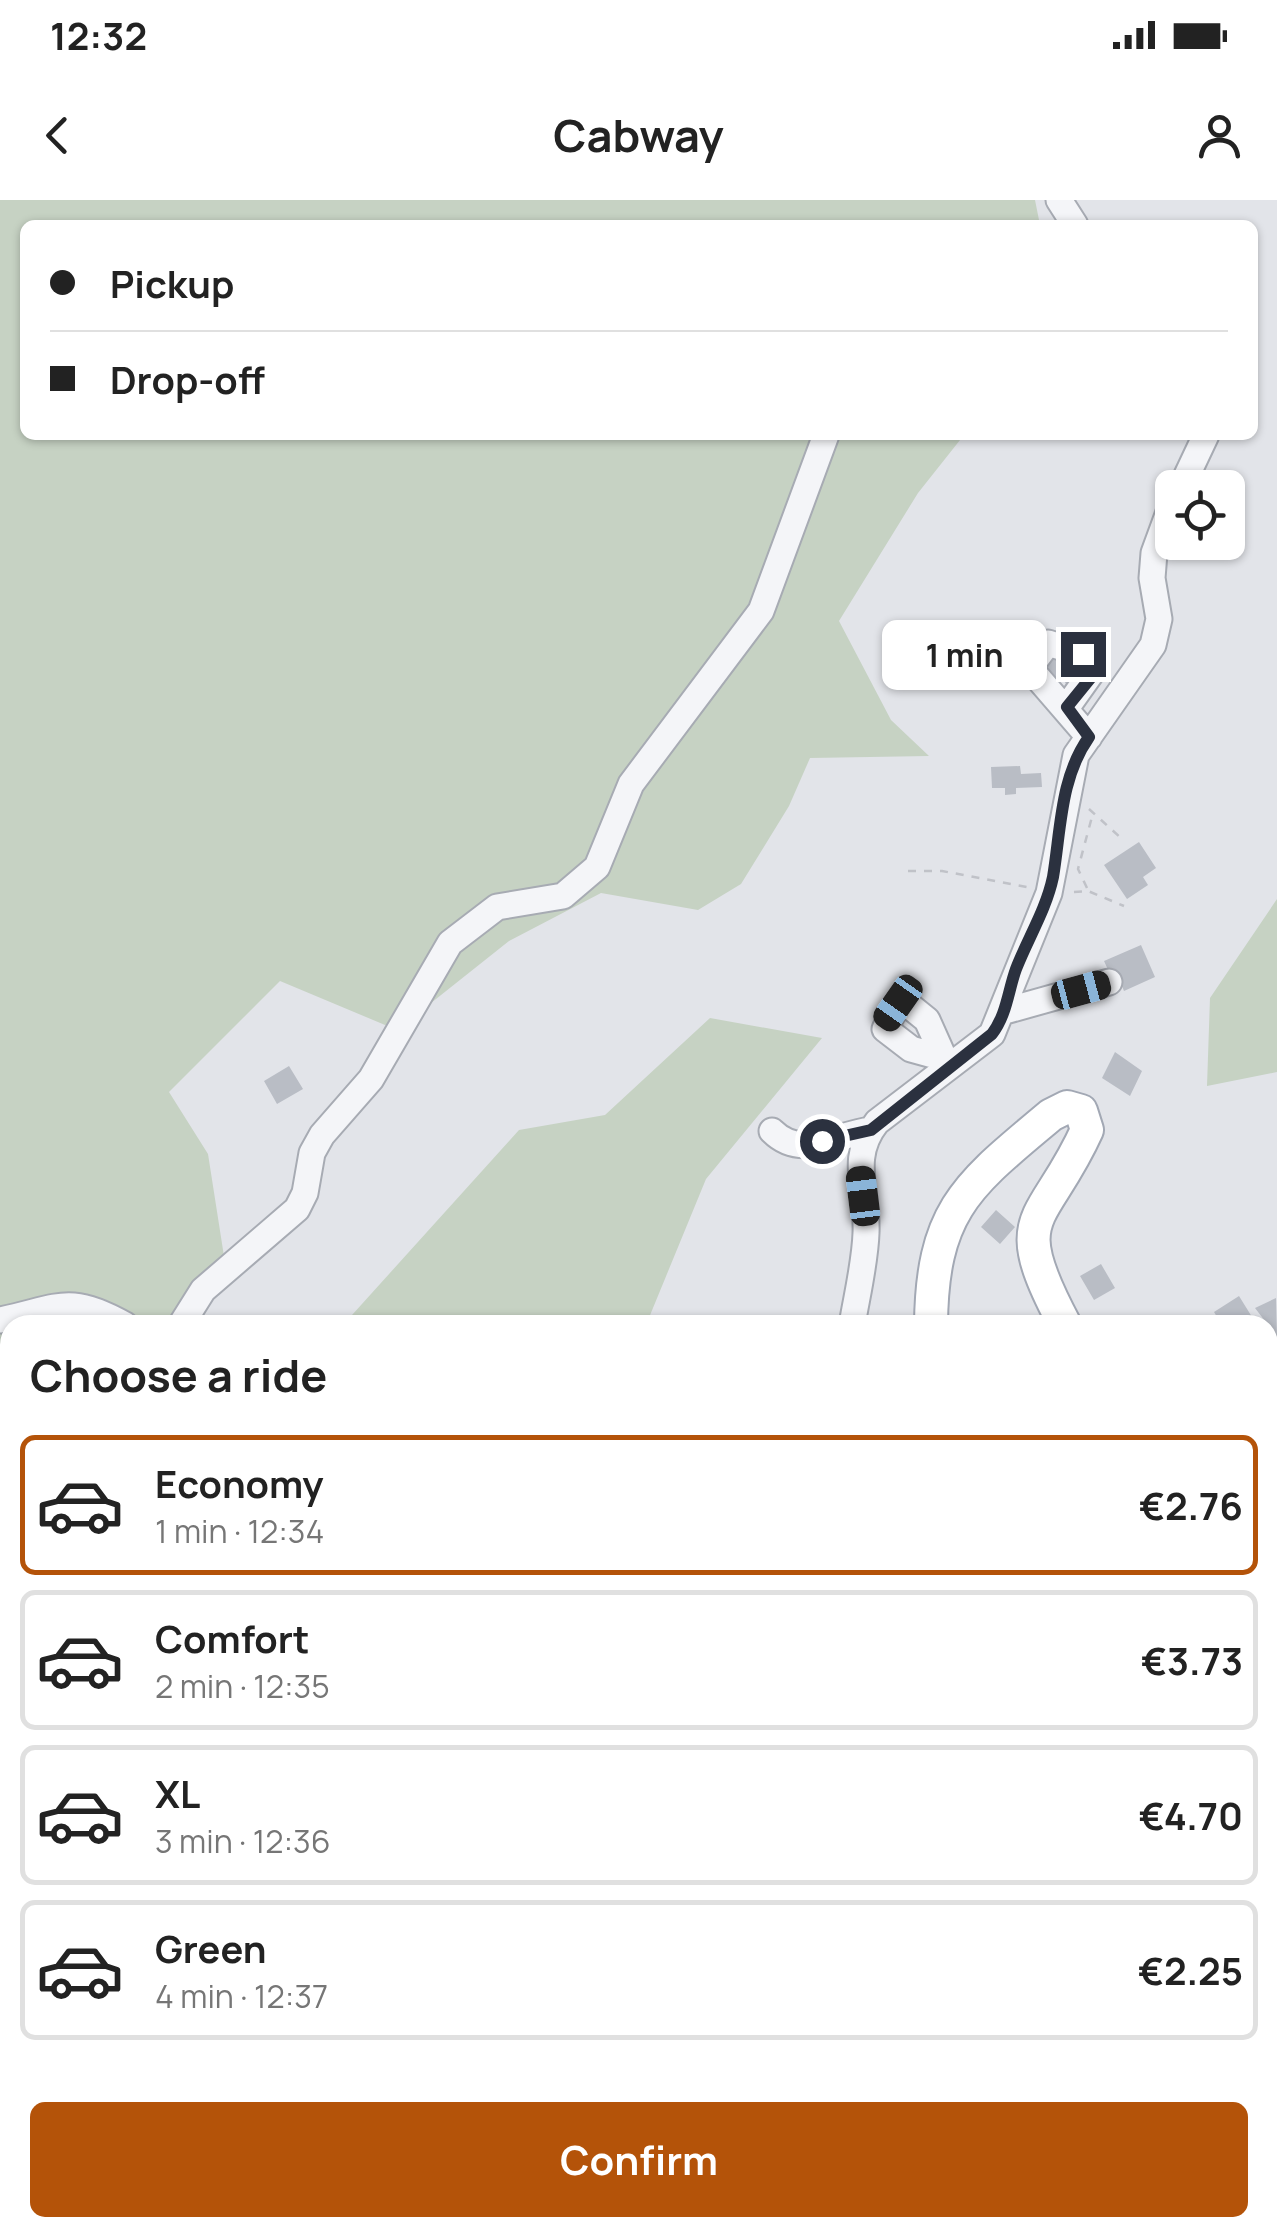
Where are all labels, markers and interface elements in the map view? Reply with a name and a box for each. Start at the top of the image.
text: 12:32 [50,9,147,61]
text: Cabway [553,104,724,166]
icon: back [30,108,85,163]
icon: person [1192,108,1247,163]
text: Pickup [110,257,234,309]
text: Drop-off [110,353,265,405]
map controls [1155,470,1245,560]
button: locate [1155,470,1245,560]
callout: 1 min [883,619,1048,689]
route end [1061,632,1106,677]
text: 1 min [925,633,1004,677]
car [1048,968,1114,1012]
car [869,970,927,1036]
route start [800,1119,845,1164]
car [844,1164,882,1228]
text: Choose a ride [30,1344,327,1406]
text: Economy [155,1457,324,1509]
icon: car [35,1460,125,1550]
text: €2.76 [1139,1479,1243,1531]
text: 1 min · 12:34 [155,1509,324,1553]
text: Comfort [155,1612,309,1664]
icon: car [35,1615,125,1705]
text: €3.73 [1141,1634,1243,1686]
text: 2 min · 12:35 [155,1664,330,1708]
text: XL [155,1767,200,1819]
icon: car [35,1770,125,1860]
text: €4.70 [1139,1789,1243,1841]
text: 3 min · 12:36 [155,1819,331,1863]
text: Green [155,1922,267,1974]
icon: car [35,1925,125,2015]
text: €2.25 [1138,1944,1243,1996]
text: 4 min · 12:37 [155,1974,328,2018]
button: Confirm [30,2102,1248,2217]

